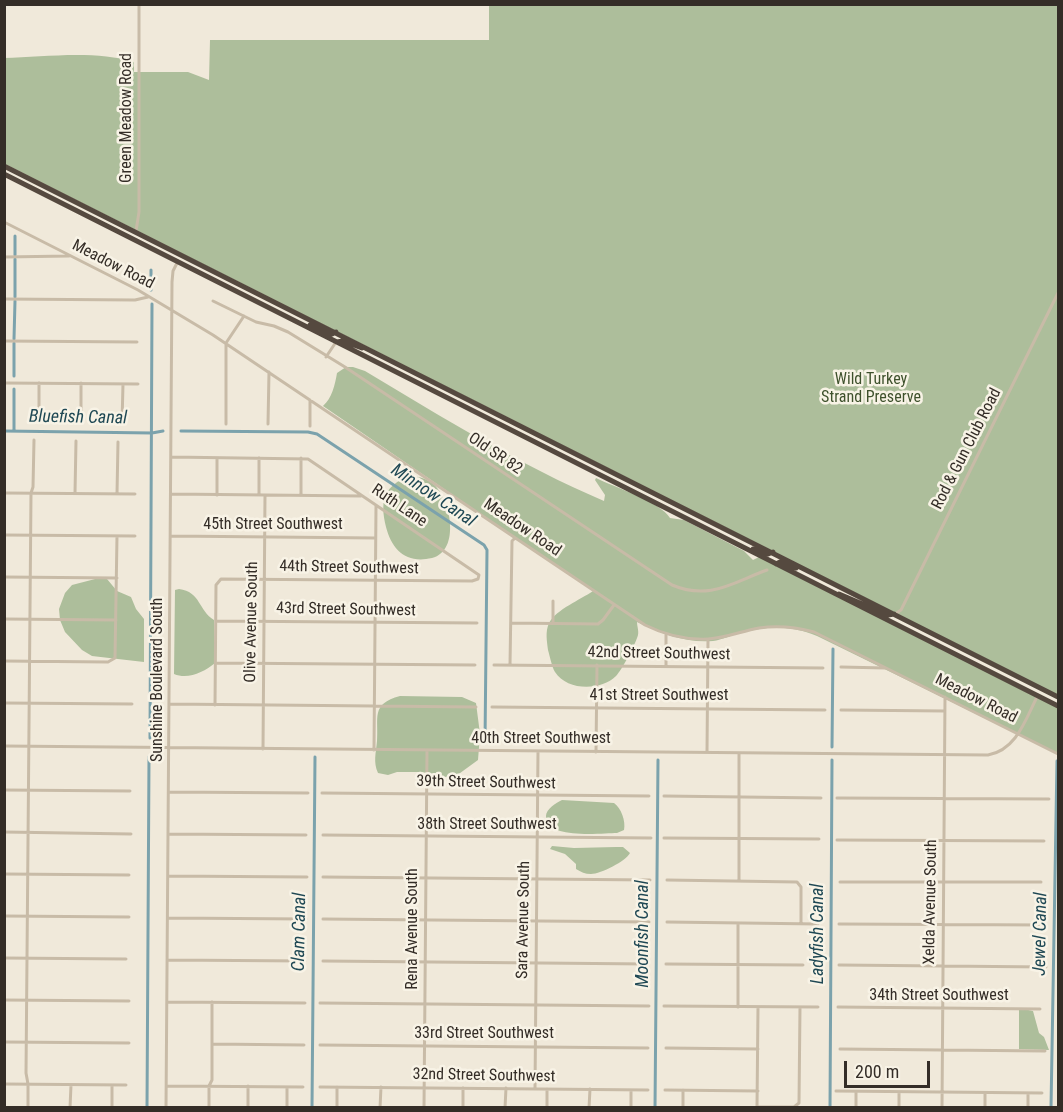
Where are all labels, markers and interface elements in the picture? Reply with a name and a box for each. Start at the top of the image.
street label: Green Meadow Road [117,53,137,183]
street label: Meadow Road [69,236,157,294]
park label: Wild Turkey Strand Preserve [821,370,921,408]
street label: Rod & Gun Club Road [928,385,1006,513]
water label: Bluefish Canal [29,406,127,430]
street label: Old SR 82 [464,429,526,479]
water label: Minnow Canal [387,460,479,532]
street label: Ruth Lane [368,480,430,532]
street label: Meadow Road [480,495,564,561]
street label: 45th Street Southwest [203,515,343,535]
street label: 44th Street Southwest [279,557,419,579]
street label: Olive Avenue South [241,561,263,683]
street label: Sunshine Boulevard South [148,598,168,762]
street label: 43rd Street Southwest [276,599,416,621]
street label: 42nd Street Southwest [587,643,731,665]
street label: Meadow Road [932,670,1020,728]
street label: 41st Street Southwest [589,686,729,706]
street label: 40th Street Southwest [471,729,611,749]
street label: 39th Street Southwest [416,772,556,794]
street label: 38th Street Southwest [417,815,557,835]
street label: Xelda Avenue South [920,839,942,965]
street label: Sara Avenue South [513,861,535,979]
street label: Rena Avenue South [403,868,423,990]
water label: Moonfish Canal [632,880,654,988]
water label: Ladyfish Canal [807,884,829,984]
water label: Jewel Canal [1029,892,1053,976]
water label: Clam Canal [289,893,311,971]
street label: 34th Street Southwest [869,986,1009,1006]
street label: 33rd Street Southwest [414,1024,554,1044]
scale bar [847,1049,932,1087]
text: 200 m [855,1061,899,1082]
street label: 32nd Street Southwest [412,1065,556,1087]

